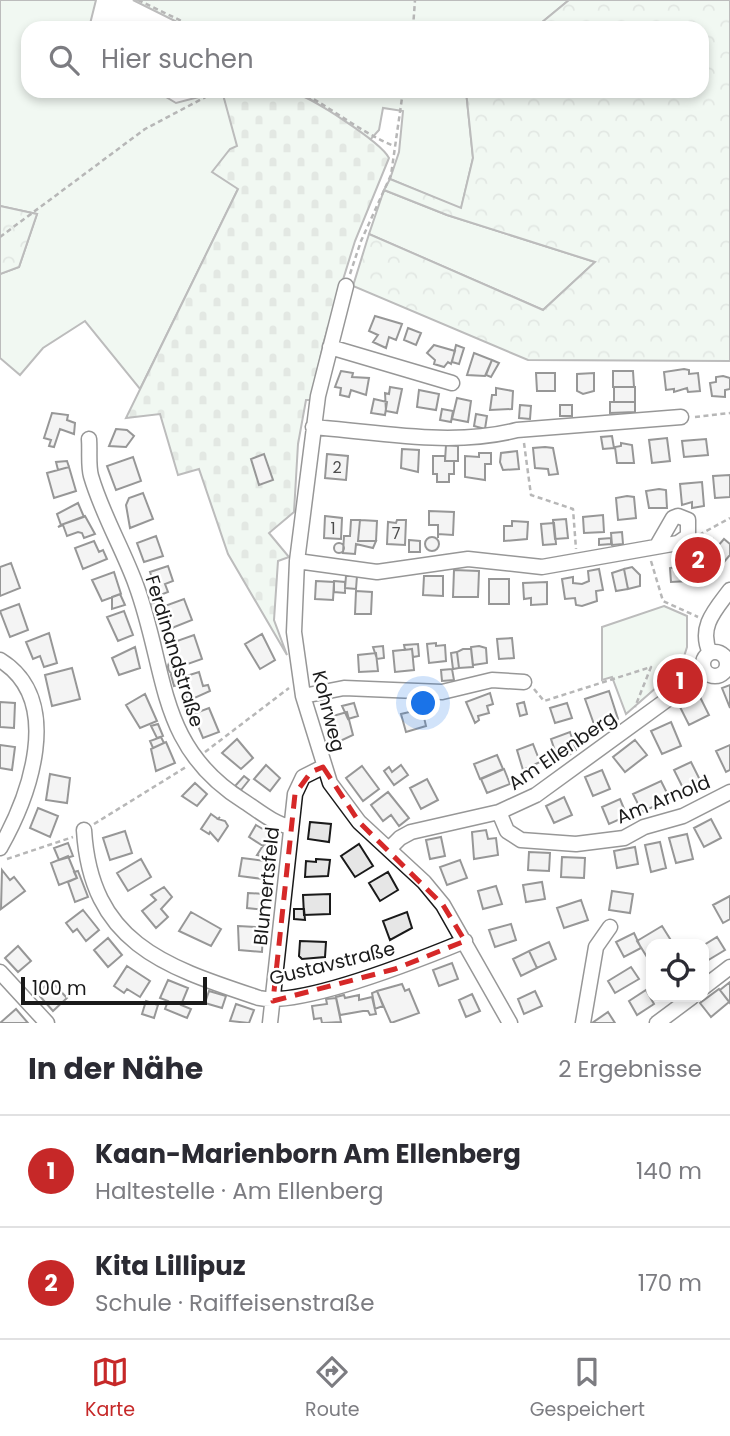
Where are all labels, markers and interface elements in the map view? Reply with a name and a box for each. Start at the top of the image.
search box [21,21,709,98]
icon: search [45,41,83,79]
text: Hier suchen [101,41,254,77]
house number: 2 [332,456,342,479]
house number: 1 [330,517,336,540]
house number: 7 [392,522,401,545]
pin: 2 [675,534,721,586]
street label: Ferdinandstraße [139,572,210,730]
pin: 1 [657,655,703,707]
street label: Kohrweg [305,668,352,755]
your location [406,686,440,720]
street label: Am Ellenberg [503,704,622,797]
street label: Am Arnold [612,768,714,831]
street label: Blumertsfeld [247,825,286,947]
street label: Gustavstraße [266,935,398,992]
map controls [646,939,709,1002]
button: locate [646,939,709,1002]
scale bar [21,974,206,1006]
text: 100 m [32,975,87,1002]
text: In der Nähe [28,1047,203,1090]
text: 2 Ergebnisse [558,1053,702,1085]
text: Kaan-Marienborn Am Ellenberg [95,1136,521,1172]
text: 1 [47,1155,55,1187]
text: 140 m [636,1155,702,1187]
text: Haltestelle · Am Ellenberg [95,1175,384,1207]
text: Kita Lillipuz [95,1248,246,1284]
text: 2 [44,1267,58,1299]
text: 170 m [638,1267,702,1299]
text: Schule · Raiffeisenstraße [95,1287,375,1319]
tab: Karte [85,1353,135,1424]
tab: Route [305,1353,360,1424]
tab: Gespeichert [530,1353,645,1424]

